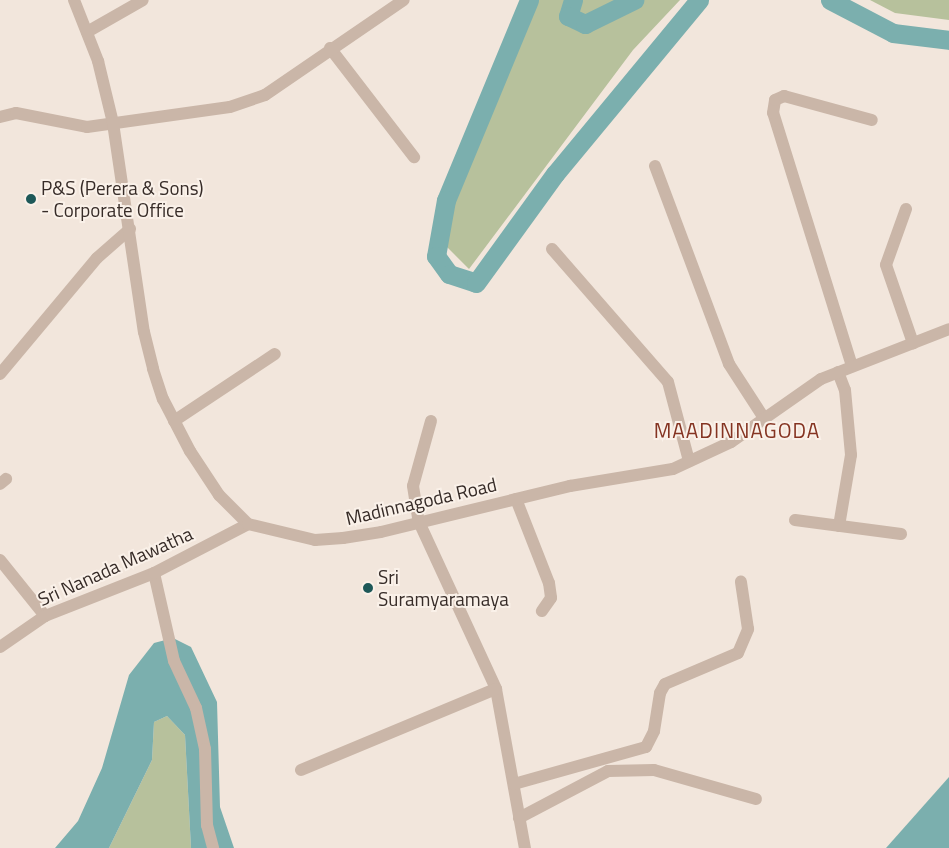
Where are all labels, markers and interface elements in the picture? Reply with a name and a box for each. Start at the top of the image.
place label: P&S (Perera & Sons) - Corporate Office [41,177,203,221]
marker: P&S (Perera & Sons) - Corporate Office [25,193,37,205]
district label: MAADINNAGODA [652,417,822,443]
street label: Madinnagoda Road [343,473,499,529]
street label: Sri Nanada Mawatha [34,522,196,610]
place label: Sri Suramyaramaya [378,566,509,610]
marker: Sri Suramyaramaya [362,582,374,594]

